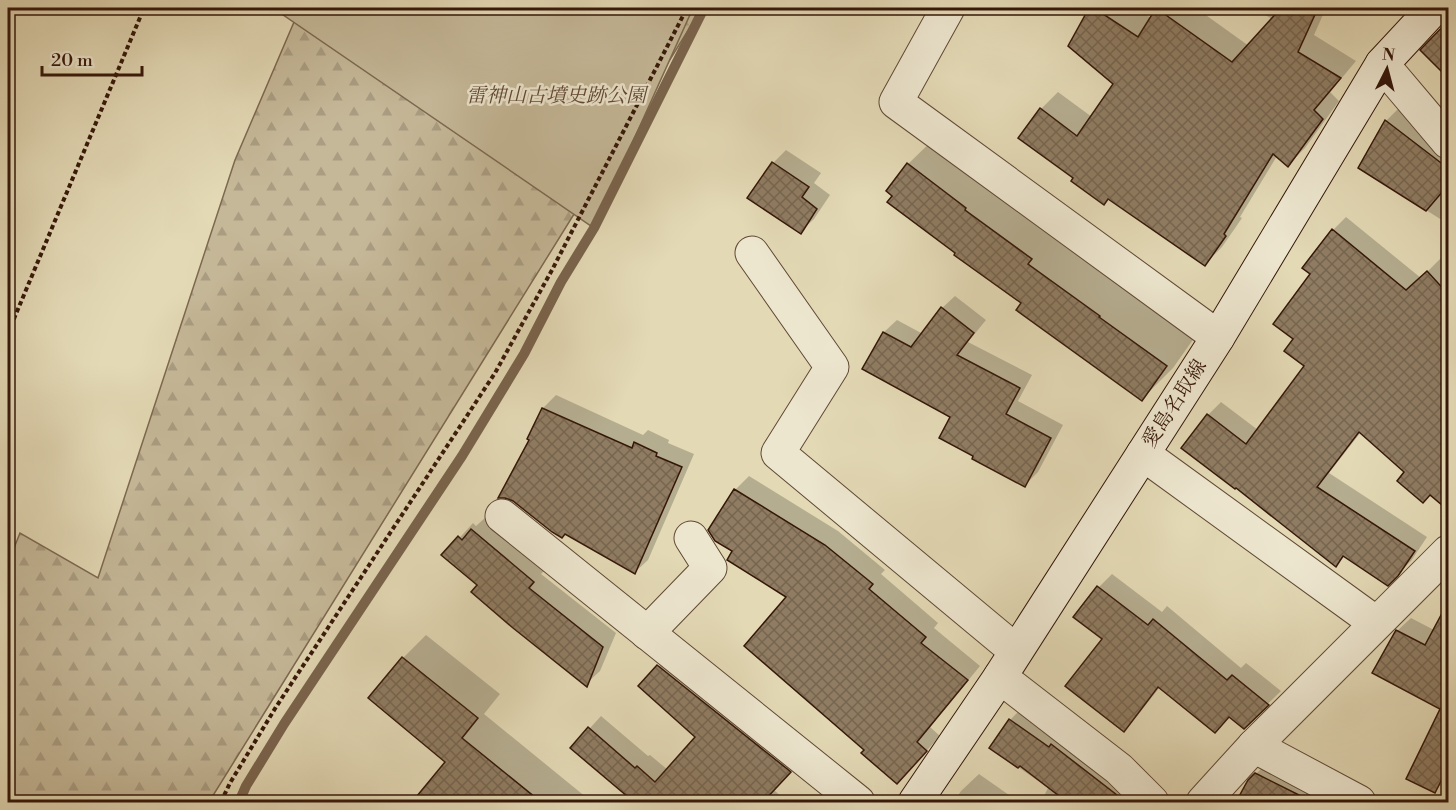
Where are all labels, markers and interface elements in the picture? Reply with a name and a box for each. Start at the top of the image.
scale bar [42,39,142,77]
north arrow [1357,39,1417,99]
text: N [1381,44,1396,66]
text: 20 m [51,49,93,72]
park label: 雷神山古墳史跡公園 [466,84,649,109]
street label: 愛島名取線 [1137,355,1213,453]

